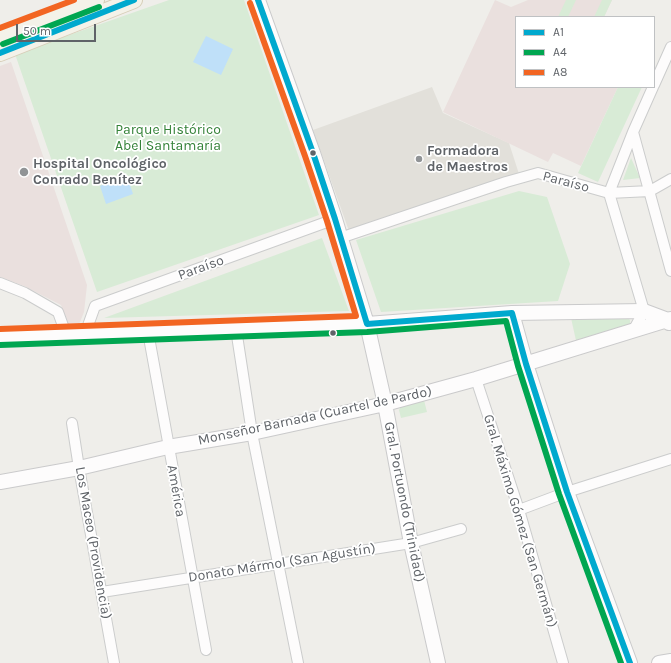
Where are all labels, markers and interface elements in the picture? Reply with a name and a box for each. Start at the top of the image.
scale bar [18,16,98,42]
legend [515,16,655,88]
text: 50 m [23,24,51,38]
text: A1 [553,25,564,39]
text: A4 [553,45,567,59]
text: A8 [553,65,567,79]
park label: Parque Histórico Abel Santamaría [115,122,221,154]
place label: Formadora de Maestros [427,143,508,176]
unlabelled marker [308,148,318,158]
marker: Formadora de Maestros [414,154,424,164]
place label: Hospital Oncológico Conrado Benítez [33,156,167,188]
marker: Hospital Oncológico Conrado Benítez [18,166,30,178]
street label: Paraíso [541,168,591,196]
street label: Paraíso [176,252,226,284]
unlabelled marker [328,328,338,338]
street label: Monseñor Barnada (Cuartel de Pardo) [197,383,433,449]
street label: Gral. Máximo Gómez (San Germán) [480,412,560,630]
street label: Gral. Portuondo (Trinidad) [380,420,428,584]
street label: América [163,464,189,518]
street label: Los Maceo (Providencia) [71,465,115,621]
street label: Donato Mármol (San Agustín) [187,540,377,586]

